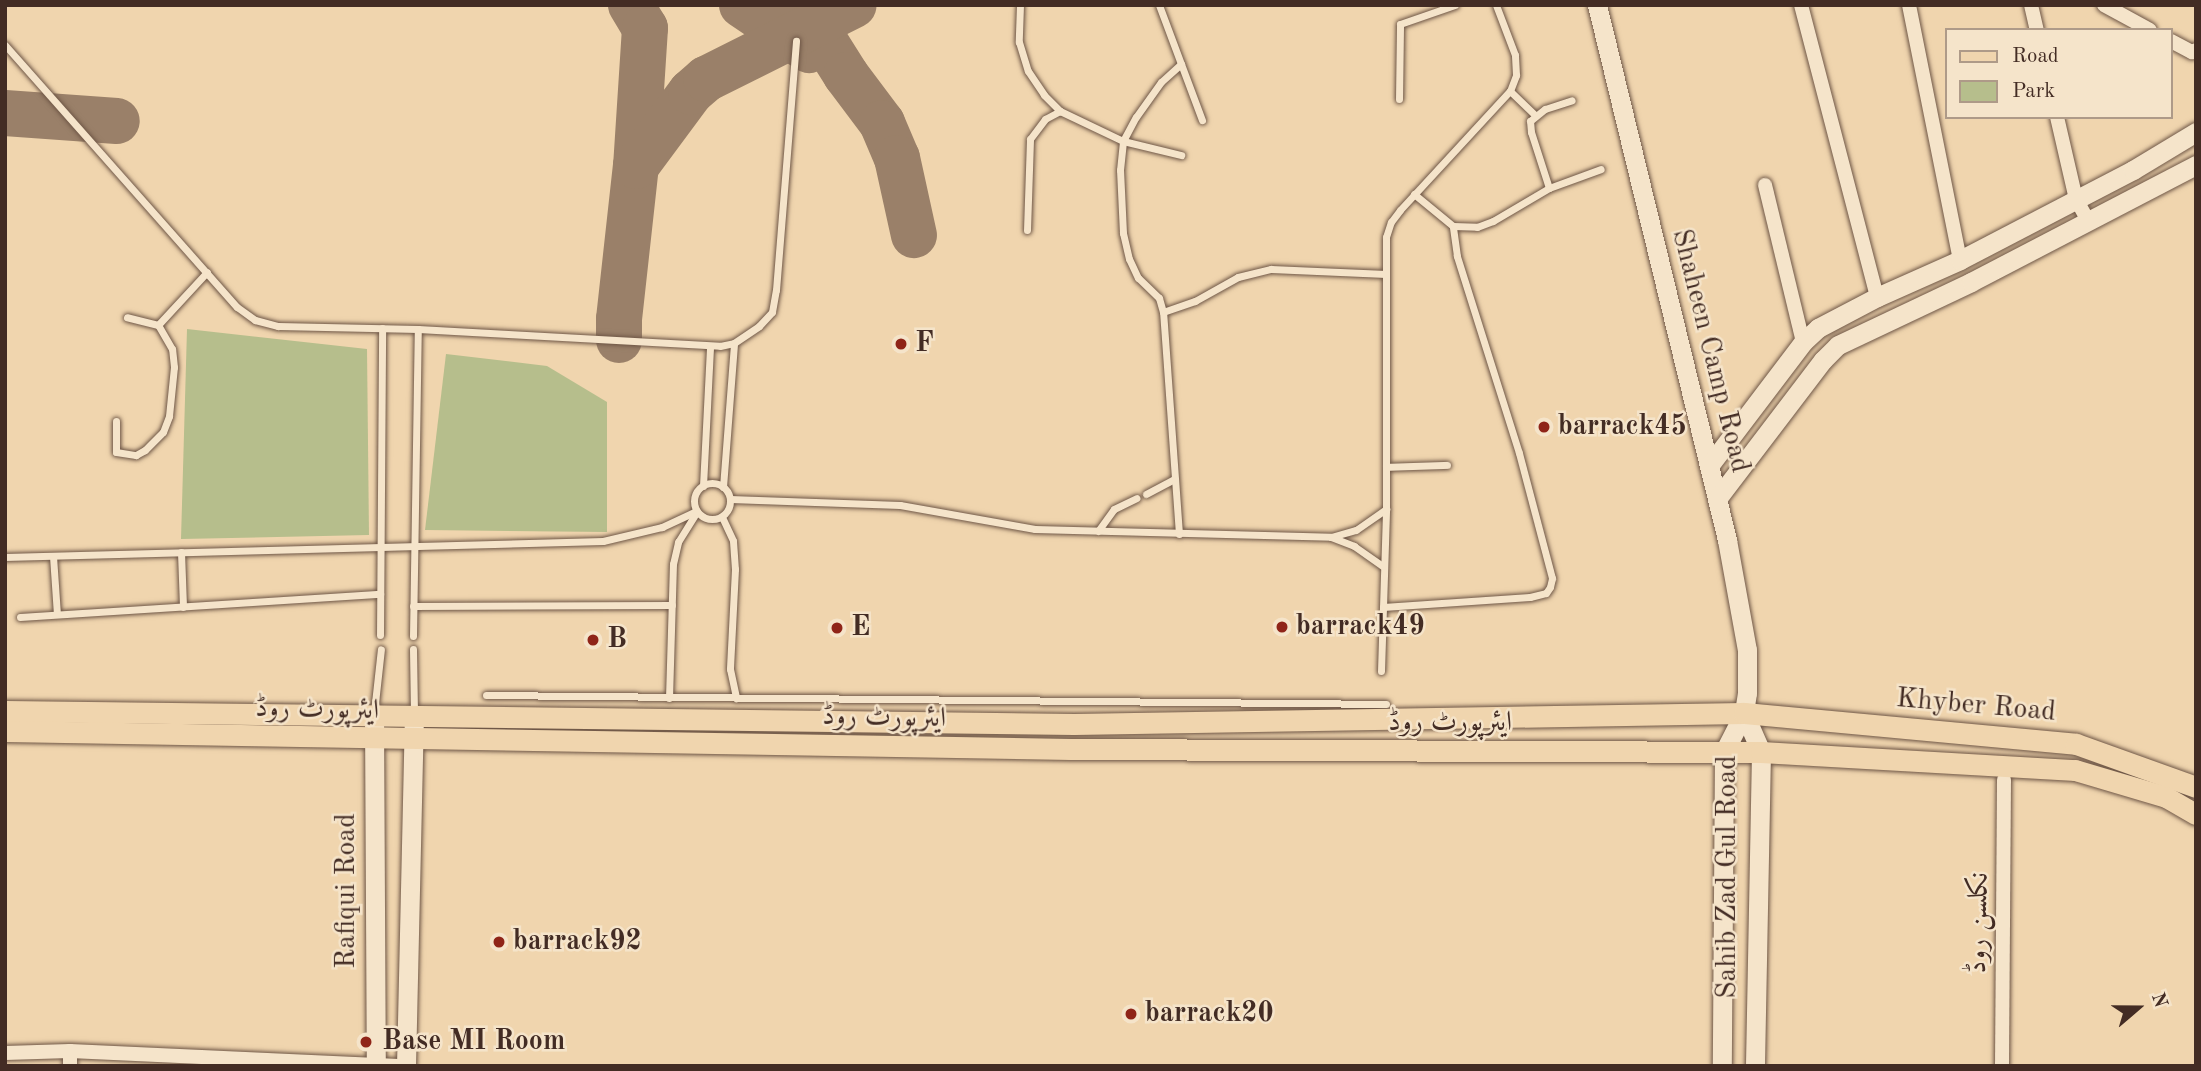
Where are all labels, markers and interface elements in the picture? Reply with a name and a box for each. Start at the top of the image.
legend [1946,28,2173,119]
text: Road [2012,46,2059,67]
text: Park [2012,81,2055,102]
street label: Shaheen Camp Road [1663,226,1757,476]
place label: F [915,327,934,361]
marker: F [893,336,909,352]
place label: barrack45 [1558,410,1687,444]
marker: barrack45 [1536,419,1552,435]
place label: barrack49 [1296,610,1425,644]
place label: E [851,611,870,645]
marker: barrack49 [1274,619,1290,635]
marker: E [829,620,845,636]
place label: B [607,623,627,657]
marker: B [585,632,601,648]
street label: Khyber Road [1895,682,2057,730]
street label: ایئرپورٹ روڈ [255,692,379,728]
street label: ایئرپورٹ روڈ [822,700,946,736]
street label: ایئرپورٹ روڈ [1388,706,1512,740]
street label: Sahib Zad Gul Road [1711,755,1745,999]
street label: Rafiqui Road [330,813,364,969]
street label: نکلسن روڈ [1961,872,1997,974]
place label: barrack92 [513,925,642,959]
marker: barrack92 [491,934,507,950]
north arrow [2103,973,2173,1043]
text: N [2147,991,2170,1011]
place label: barrack20 [1145,997,1274,1031]
marker: barrack20 [1123,1006,1139,1022]
place label: Base MI Room [382,1025,565,1059]
marker: Base MI Room [356,1032,376,1052]

